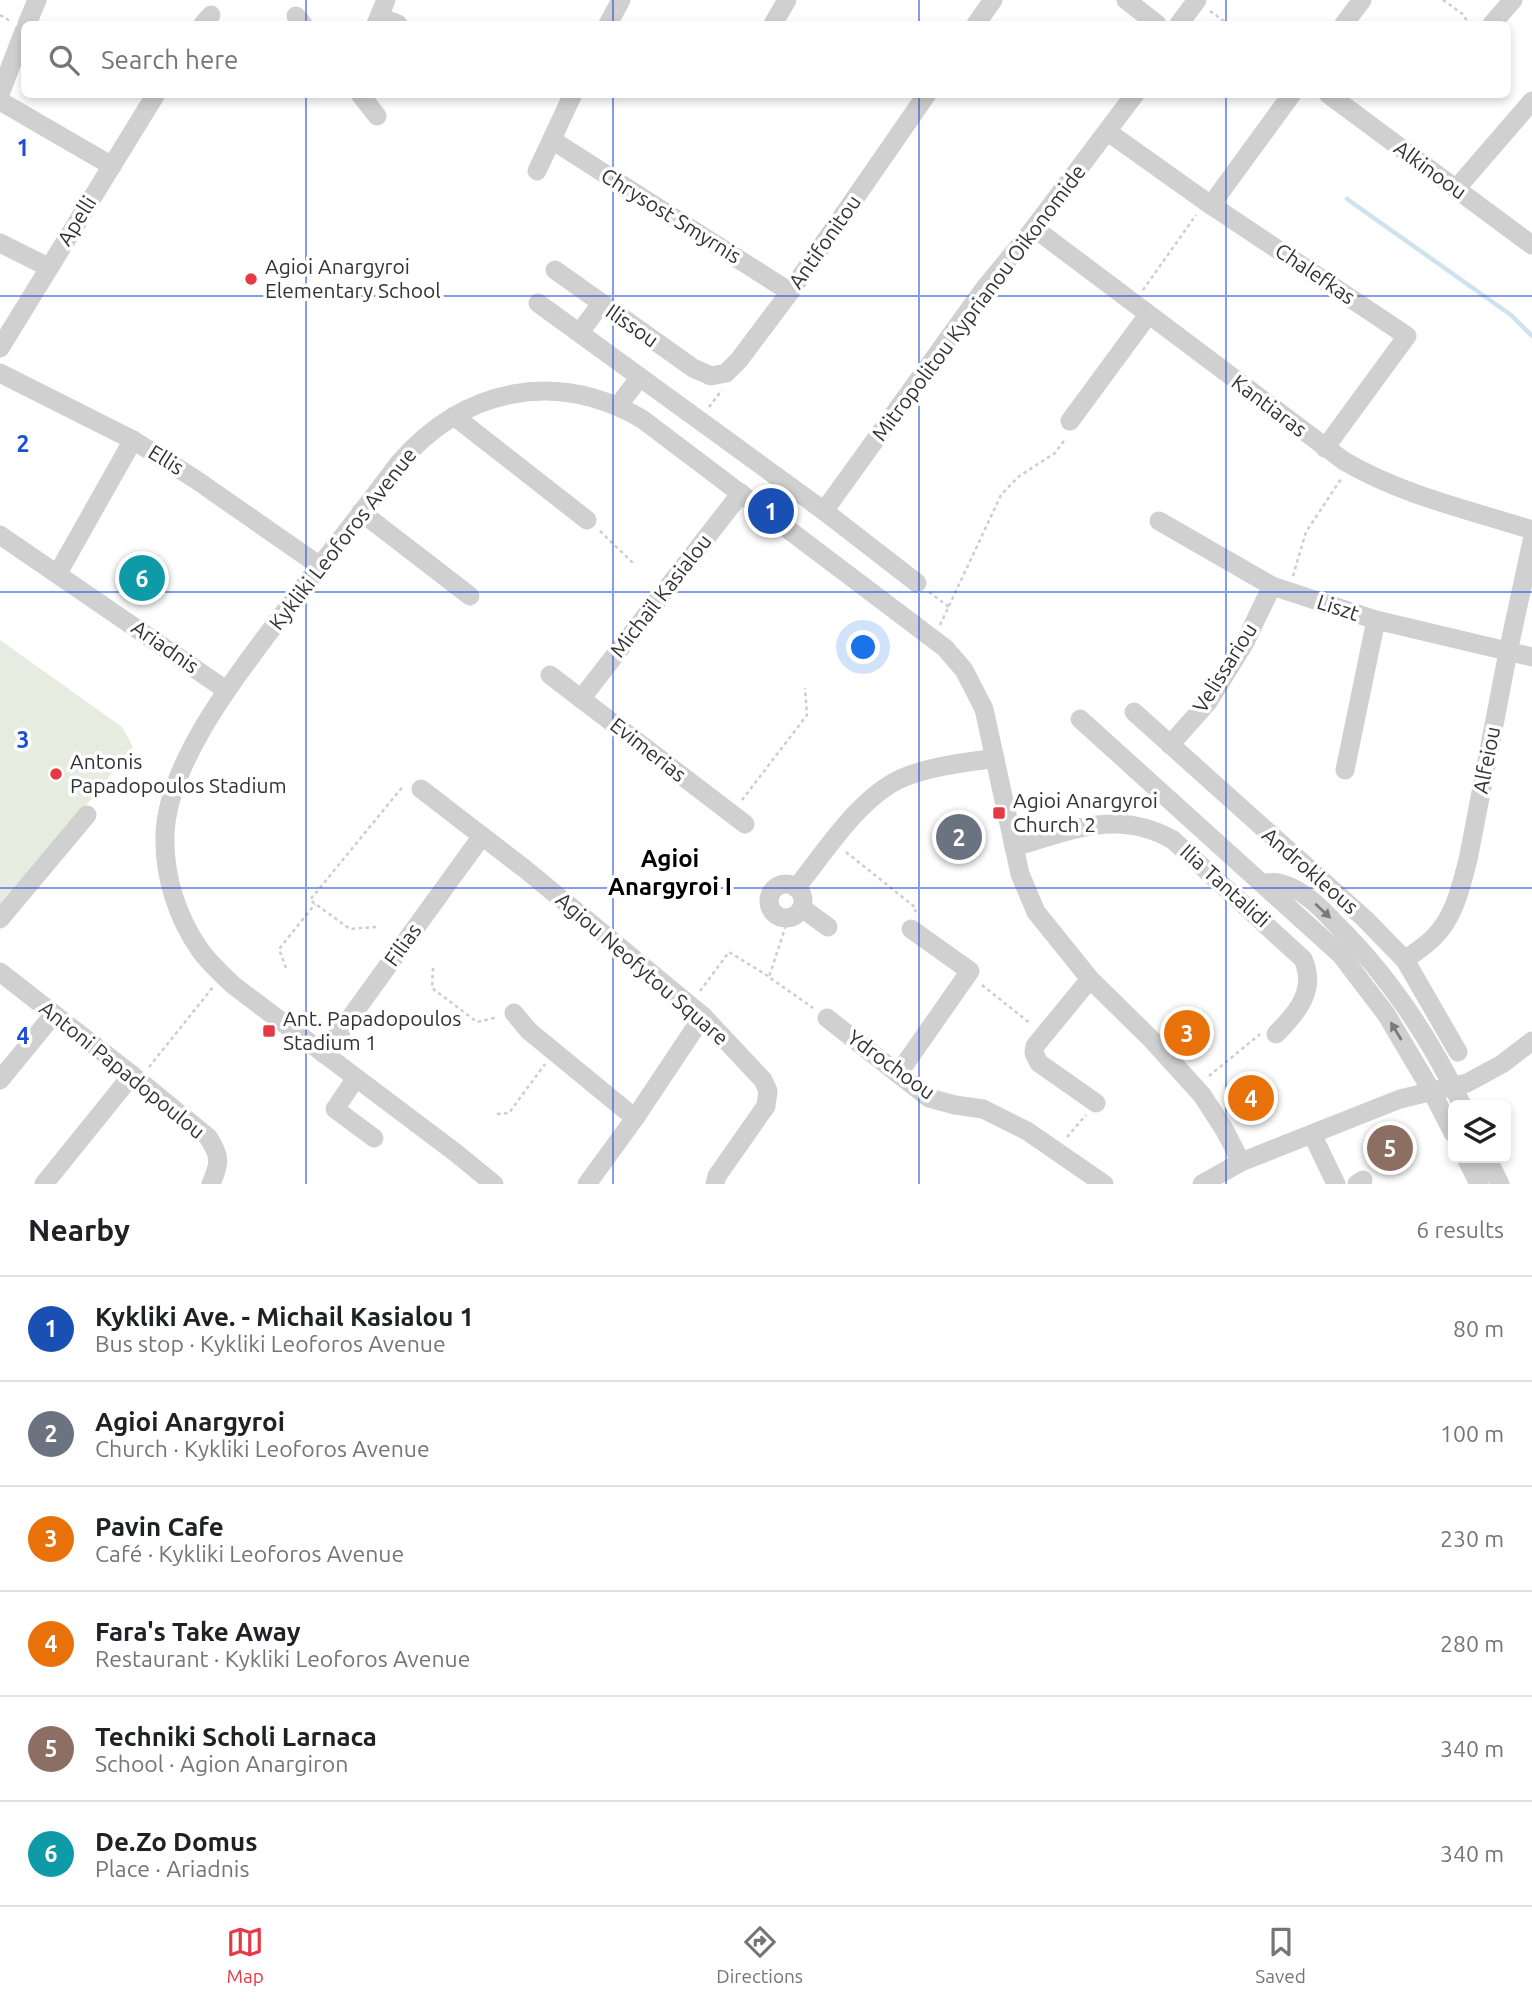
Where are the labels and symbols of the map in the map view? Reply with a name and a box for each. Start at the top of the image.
text: 1 [17,135,29,160]
street label: Alkinoou [1390,135,1471,203]
street label: Mitropolitou Kyprianou Oikonomide [866,160,1090,445]
street label: Chrysost Smyrnis [597,162,746,268]
street label: Antifonitou [783,190,865,293]
street label: Apelli [52,191,101,250]
street label: Chalefkas [1271,238,1360,309]
place label: Agioi Anargyroi Elementary School [265,254,441,302]
marker: Agioi Anargyroi Elementary School [243,271,259,287]
street label: Ilissou [602,299,663,352]
street label: Kantiaras [1227,369,1312,441]
text: 2 [17,431,29,456]
street label: Ellis [144,439,189,479]
street label: Kykliki Leoforos Avenue [264,443,421,634]
pin: 1 [748,485,794,537]
street label: Michaïl Kasialou [605,529,716,662]
pin: 6 [119,552,165,604]
street label: Liszt [1314,589,1362,625]
street label: Ariadnis [128,615,204,678]
street label: Velissariou [1187,618,1261,717]
your location [846,630,880,664]
street label: Evimerias [606,712,691,786]
street label: Alfeiou [1468,724,1504,796]
text: 3 [17,727,29,752]
place label: Antonis Papadopoulos Stadium [70,749,287,797]
marker: Antonis Papadopoulos Stadium [48,766,64,782]
place label: Agioi Anargyroi Church 2 [1013,788,1158,836]
marker: Agioi Anargyroi Church 2 [991,805,1007,821]
pin: 2 [936,811,982,863]
street label: Androkleous [1258,822,1364,918]
street label: Ilia Tantalidi [1176,839,1275,932]
district label: Agioi Anargyroi I [608,845,732,900]
street label: Agiou Neofytou Square [552,887,734,1050]
one-way arrow [1314,903,1332,919]
street label: Filias [379,918,426,970]
street label: Antoni Papadopoulou [35,995,210,1143]
place label: Ant. Papadopoulos Stadium 1 [283,1006,461,1054]
pin: 3 [1164,1007,1210,1059]
one-way arrow [1390,1022,1403,1041]
text: 4 [17,1023,30,1048]
marker: Ant. Papadopoulos Stadium 1 [261,1023,277,1039]
street label: Ydrochoou [843,1024,940,1104]
pin: 4 [1228,1072,1274,1124]
pin: 5 [1367,1122,1413,1174]

